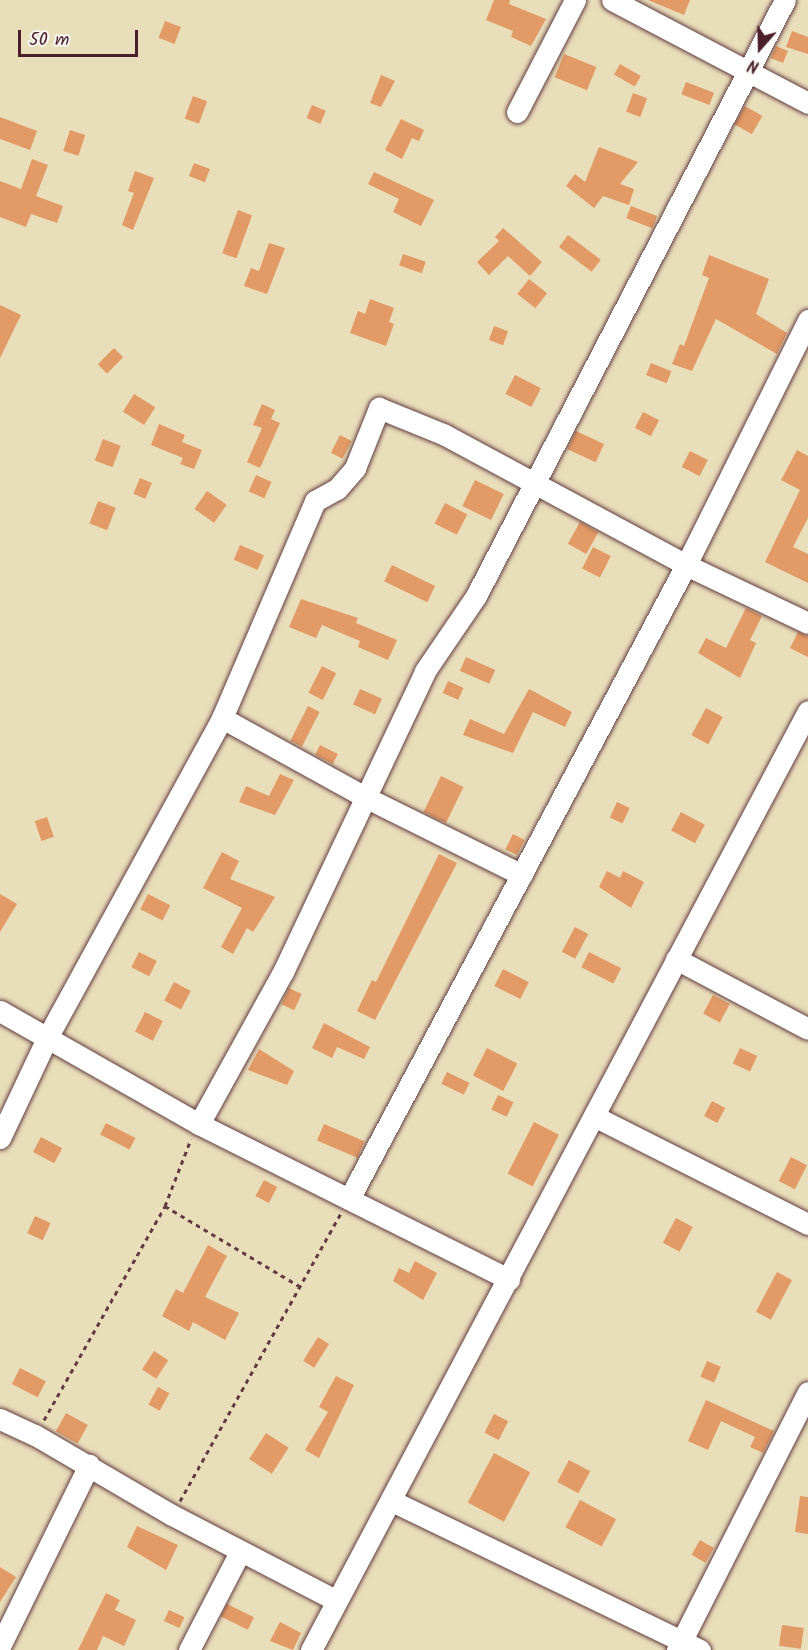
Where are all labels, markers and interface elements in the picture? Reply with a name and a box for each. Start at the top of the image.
scale bar [21,18,141,56]
north arrow [730,18,790,78]
text: 50 m [29,26,69,55]
text: N [745,52,763,79]

